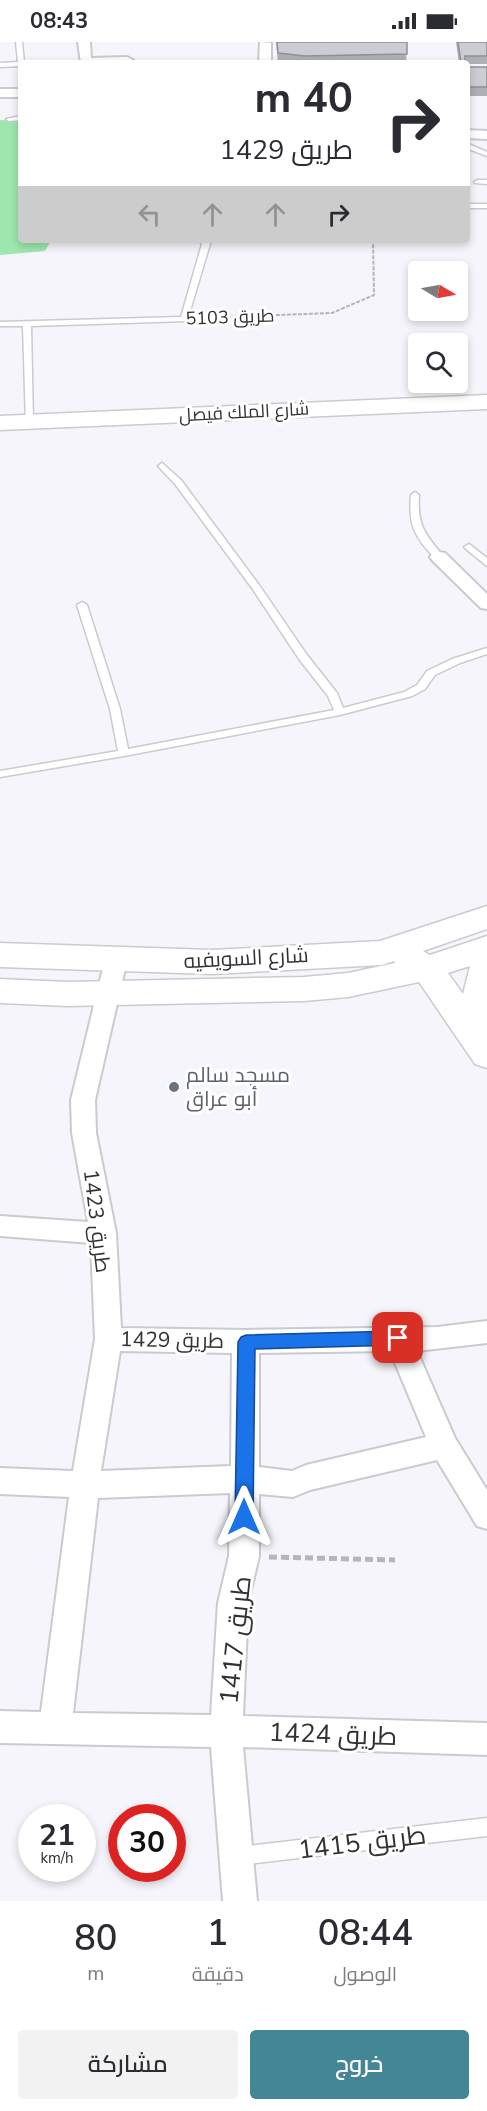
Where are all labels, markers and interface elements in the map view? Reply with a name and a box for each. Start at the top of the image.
text: 08:43 [30,6,88,36]
text: 40 m [254,70,353,127]
icon: right [374,84,452,162]
text: طريق 1429 [220,132,353,169]
icon: left [133,198,166,231]
icon: ahead [196,198,229,231]
icon: ahead [259,198,292,231]
icon: right [322,198,355,231]
north arrow [408,261,468,321]
map controls [408,261,468,393]
street label: طريق 5103 [185,303,275,331]
button: search [408,333,468,393]
street label: شارع الملك فيصل [178,397,310,427]
street label: شارع السويفيه [183,941,309,975]
place label: مسجد سالم أبو عراق [186,1061,290,1113]
marker: مسجد سالم أبو عراق [167,1080,181,1094]
street label: طريق 1423 [77,1168,117,1274]
pin [372,1312,423,1363]
icon: arrive [381,1321,414,1354]
street label: طريق 1429 [120,1325,224,1355]
position arrow [212,1485,276,1549]
street label: طريق 1417 [211,1574,260,1706]
street label: طريق 1424 [268,1715,398,1754]
speed limit sign: 30 [108,1804,186,1882]
text: 21 [39,1815,75,1856]
street label: طريق 1415 [296,1817,428,1868]
text: km/h [40,1848,74,1868]
text: 1 [207,1909,228,1958]
text: 08:44 [318,1909,413,1958]
text: 80 [74,1914,117,1963]
text: m [87,1960,104,1987]
text: دقيقة [192,1961,244,1988]
text: الوصول [333,1961,397,1988]
button: مشاركة [18,2030,238,2099]
button: خروج [250,2030,469,2099]

